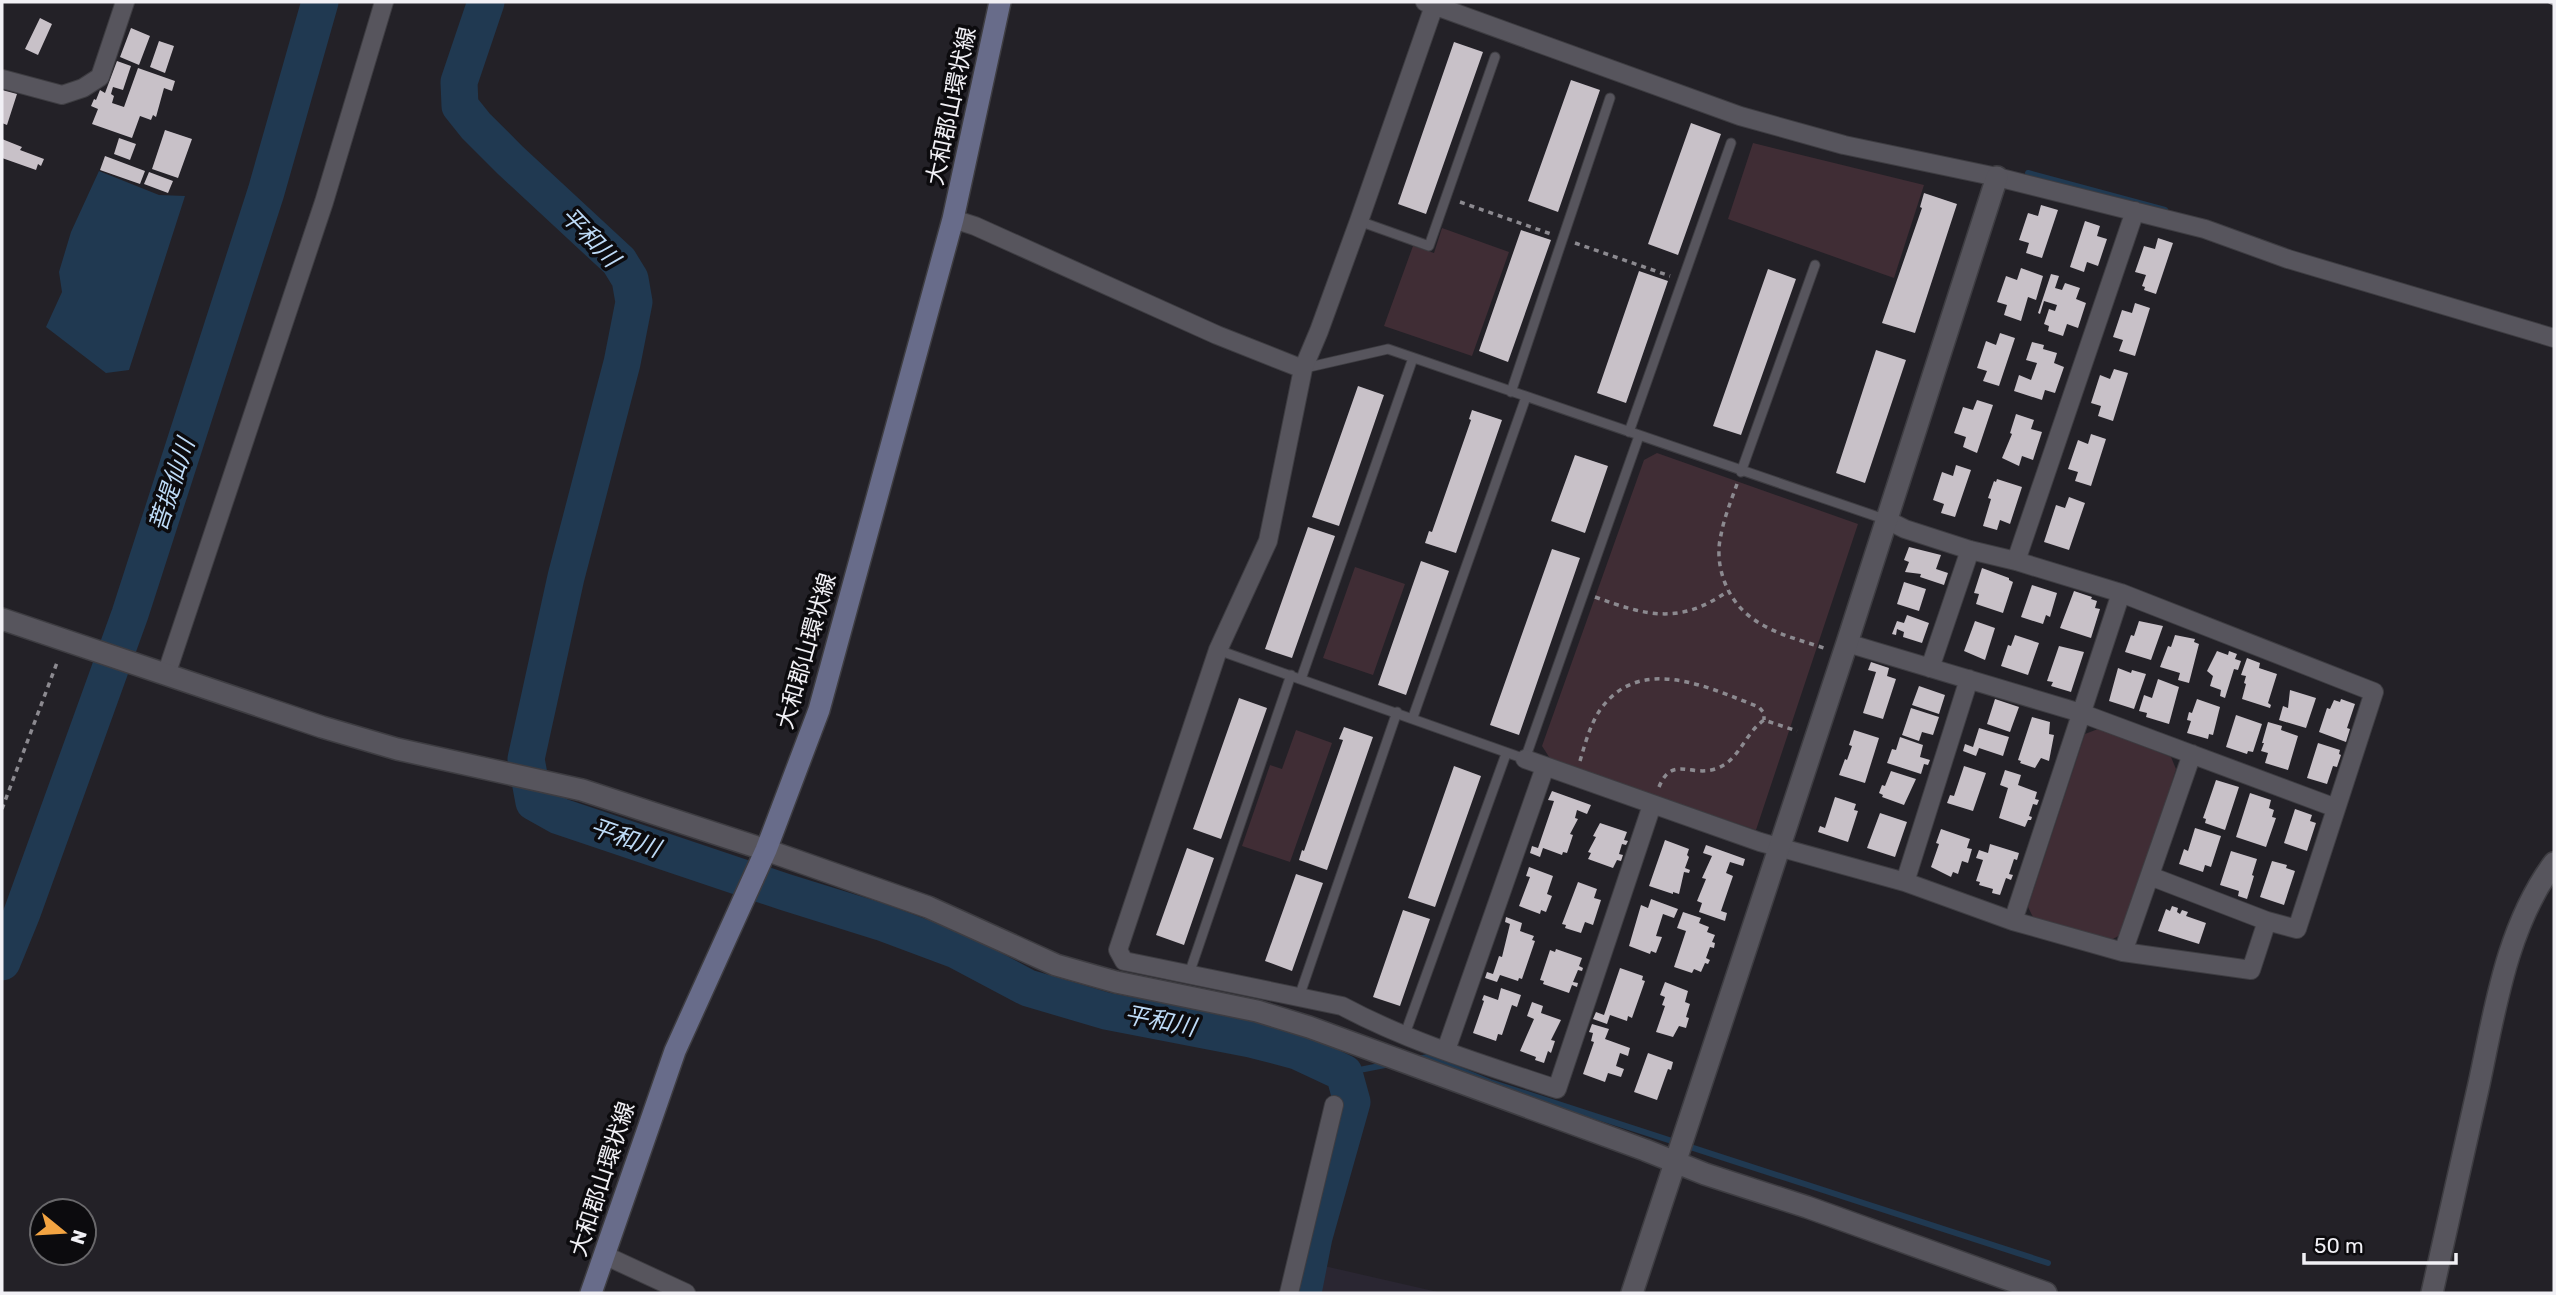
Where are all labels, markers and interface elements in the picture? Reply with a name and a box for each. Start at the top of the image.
street label: 大和郡山環状線 [921,24,981,188]
water label: 平和川 [555,201,627,275]
water label: 菩提仙川 [144,432,201,535]
street label: 大和郡山環状線 [770,570,842,732]
water label: 平和川 [586,813,666,864]
water label: 平和川 [1122,1000,1201,1042]
street label: 大和郡山環状線 [564,1098,640,1260]
north arrow [28,1197,98,1267]
scale bar [2304,1222,2456,1266]
text: N [66,1227,92,1247]
text: 50 m [2314,1233,2364,1258]

